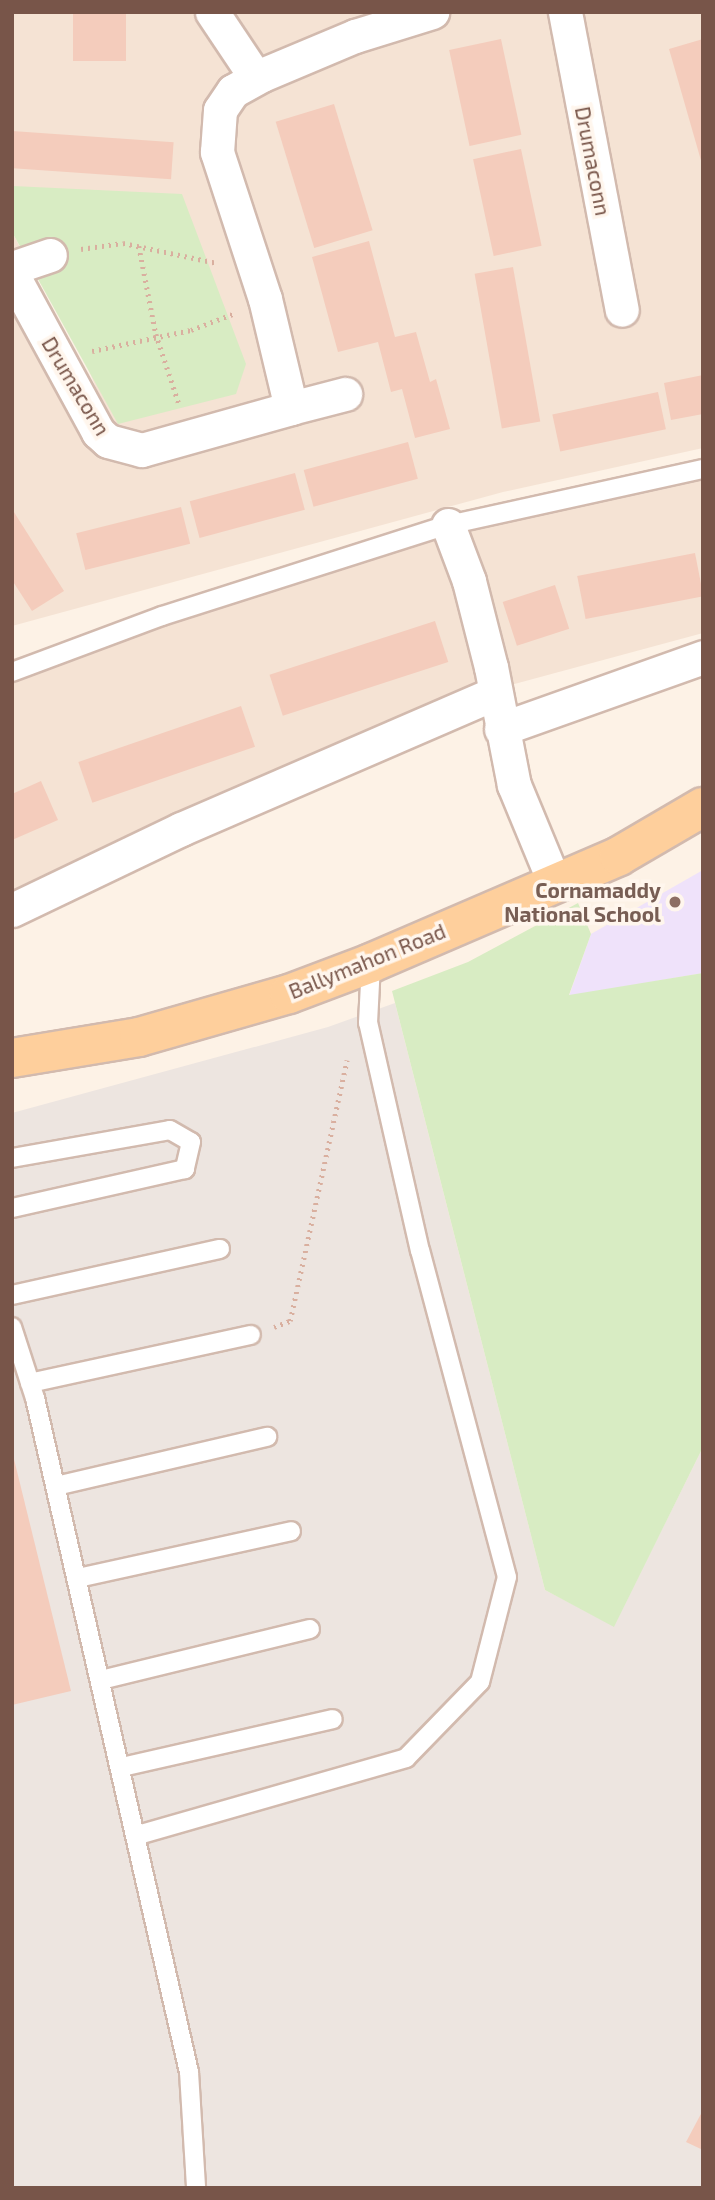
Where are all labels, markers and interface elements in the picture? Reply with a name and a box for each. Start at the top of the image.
street label: Drumaconn [570,104,616,218]
street label: Drumaconn [37,332,115,440]
place label: Cornamaddy National School [504,877,661,927]
marker: Cornamaddy National School [667,894,683,910]
street label: Ballymahon Road [285,918,449,1004]

